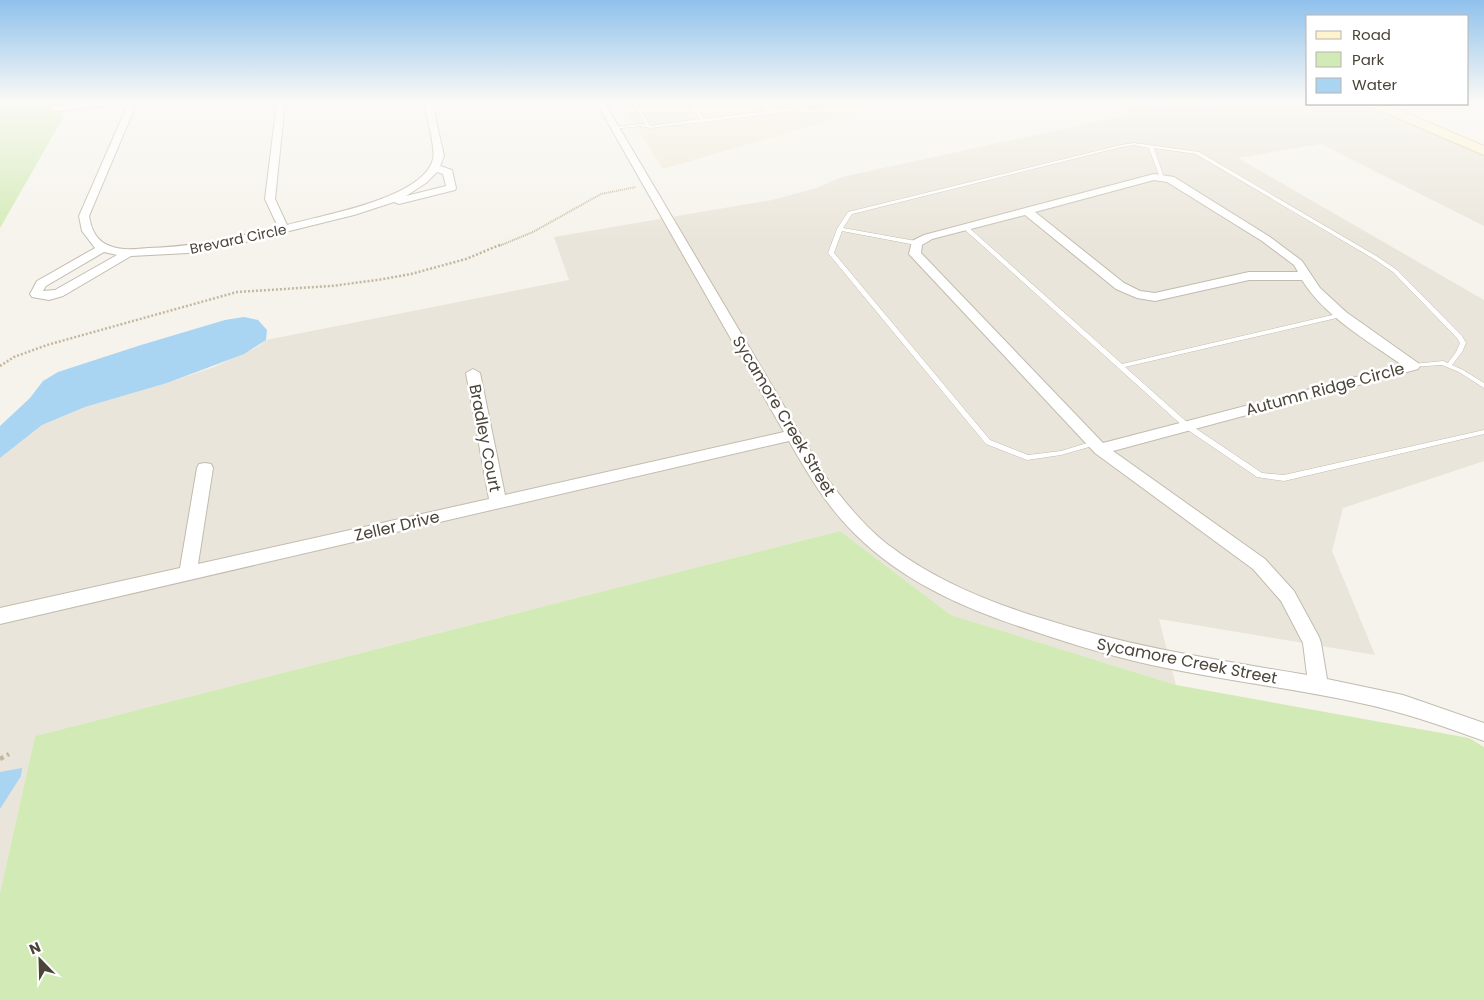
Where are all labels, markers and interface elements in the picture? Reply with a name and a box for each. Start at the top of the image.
legend [1306,15,1469,105]
text: Road [1352,24,1391,45]
text: Park [1352,49,1384,70]
text: Water [1352,74,1398,95]
street label: Brevard Circle [188,219,288,259]
street label: Sycamore Creek Street [727,331,841,501]
street label: Autumn Ridge Circle [1243,357,1407,421]
street label: Bradley Court [463,382,507,494]
street label: Zeller Drive [352,505,442,547]
street label: Sycamore Creek Street [1095,632,1279,690]
north arrow [15,935,65,985]
text: N [26,937,44,959]

